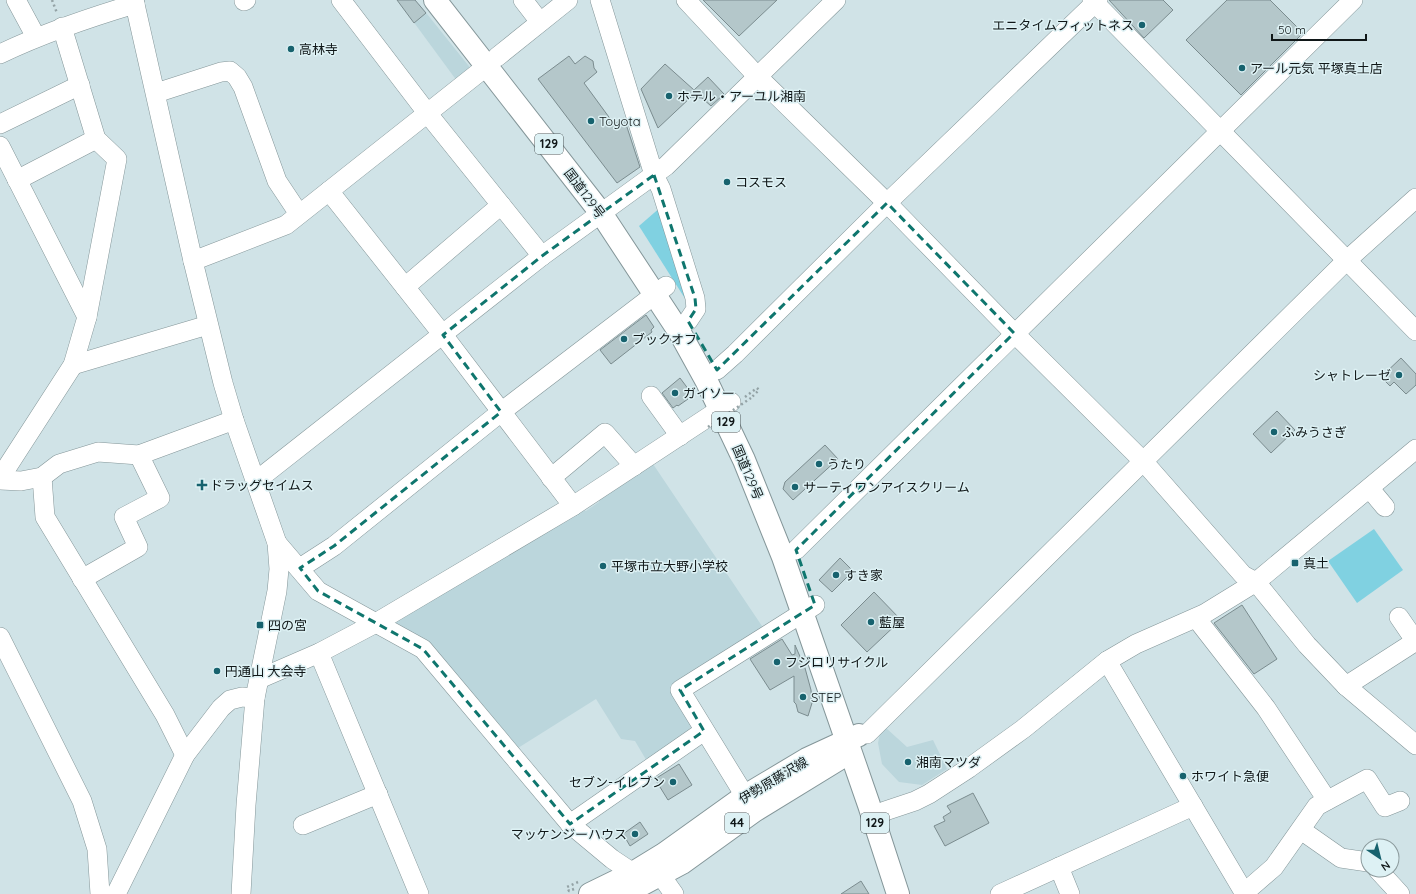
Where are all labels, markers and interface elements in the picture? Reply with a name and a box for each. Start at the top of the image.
scale bar [1272,16,1366,42]
place label: エニタイムフィットネス [992,17,1134,33]
marker: エニタイムフィットネス [1137,20,1147,30]
text: 50 m [1278,22,1306,37]
place label: 高林寺 [299,41,338,57]
marker: 高林寺 [286,44,296,54]
place label: アール元気 平塚真土店 [1250,60,1383,76]
marker: アール元気 平塚真土店 [1237,63,1247,73]
place label: ホテル・アーユル湘南 [677,88,806,104]
marker: ホテル・アーユル湘南 [664,91,674,101]
place label: Toyota [599,113,641,129]
marker: Toyota [586,116,596,126]
road number: 129 [535,134,563,154]
street label: 国道129号 [561,165,609,221]
place label: コスモス [735,174,787,190]
marker: コスモス [722,177,732,187]
place label: ブックオフ [632,331,697,347]
marker: ブックオフ [619,334,629,344]
place label: シャトレーゼ [1313,367,1391,383]
marker: シャトレーゼ [1394,370,1404,380]
place label: ガイソー [683,385,735,401]
marker: ガイソー [670,388,680,398]
road number: 129 [712,412,740,432]
place label: ふみうさぎ [1282,424,1347,440]
marker: ふみうさぎ [1269,427,1279,437]
street label: 国道129号 [729,442,767,502]
place label: うたり [827,456,866,472]
marker: うたり [814,459,824,469]
place label: ドラッグセイムス [210,477,314,493]
place label: サーティワンアイスクリーム [803,479,970,495]
marker: ドラッグセイムス [197,480,207,490]
marker: サーティワンアイスクリーム [790,482,800,492]
place label: 真土 [1303,555,1329,571]
place label: 平塚市立大野小学校 [611,558,728,574]
marker: 真土 [1290,558,1300,568]
marker: 平塚市立大野小学校 [598,561,608,571]
place label: すき家 [844,567,883,583]
marker: すき家 [831,570,841,580]
place label: 藍屋 [879,614,905,630]
place label: 四の宮 [268,617,307,633]
marker: 藍屋 [866,617,876,627]
marker: 四の宮 [255,620,265,630]
place label: フジロリサイクル [785,654,888,670]
marker: フジロリサイクル [772,657,782,667]
place label: 円通山 大会寺 [225,663,307,679]
marker: 円通山 大会寺 [212,666,222,676]
place label: STEP [811,689,842,705]
marker: STEP [798,692,808,702]
street label: 伊勢原藤沢線 [735,753,811,807]
place label: 湘南マツダ [916,754,981,770]
marker: 湘南マツダ [903,757,913,767]
place label: ホワイト急便 [1191,768,1269,784]
marker: ホワイト急便 [1178,771,1188,781]
place label: セブン-イレブン [569,774,665,790]
marker: セブン-イレブン [668,777,678,787]
road number: 44 [725,813,749,833]
road number: 129 [861,813,889,833]
place label: マッケンジーハウス [511,826,627,842]
marker: マッケンジーハウス [630,829,640,839]
north arrow [1360,838,1400,878]
text: N [1378,858,1393,874]

